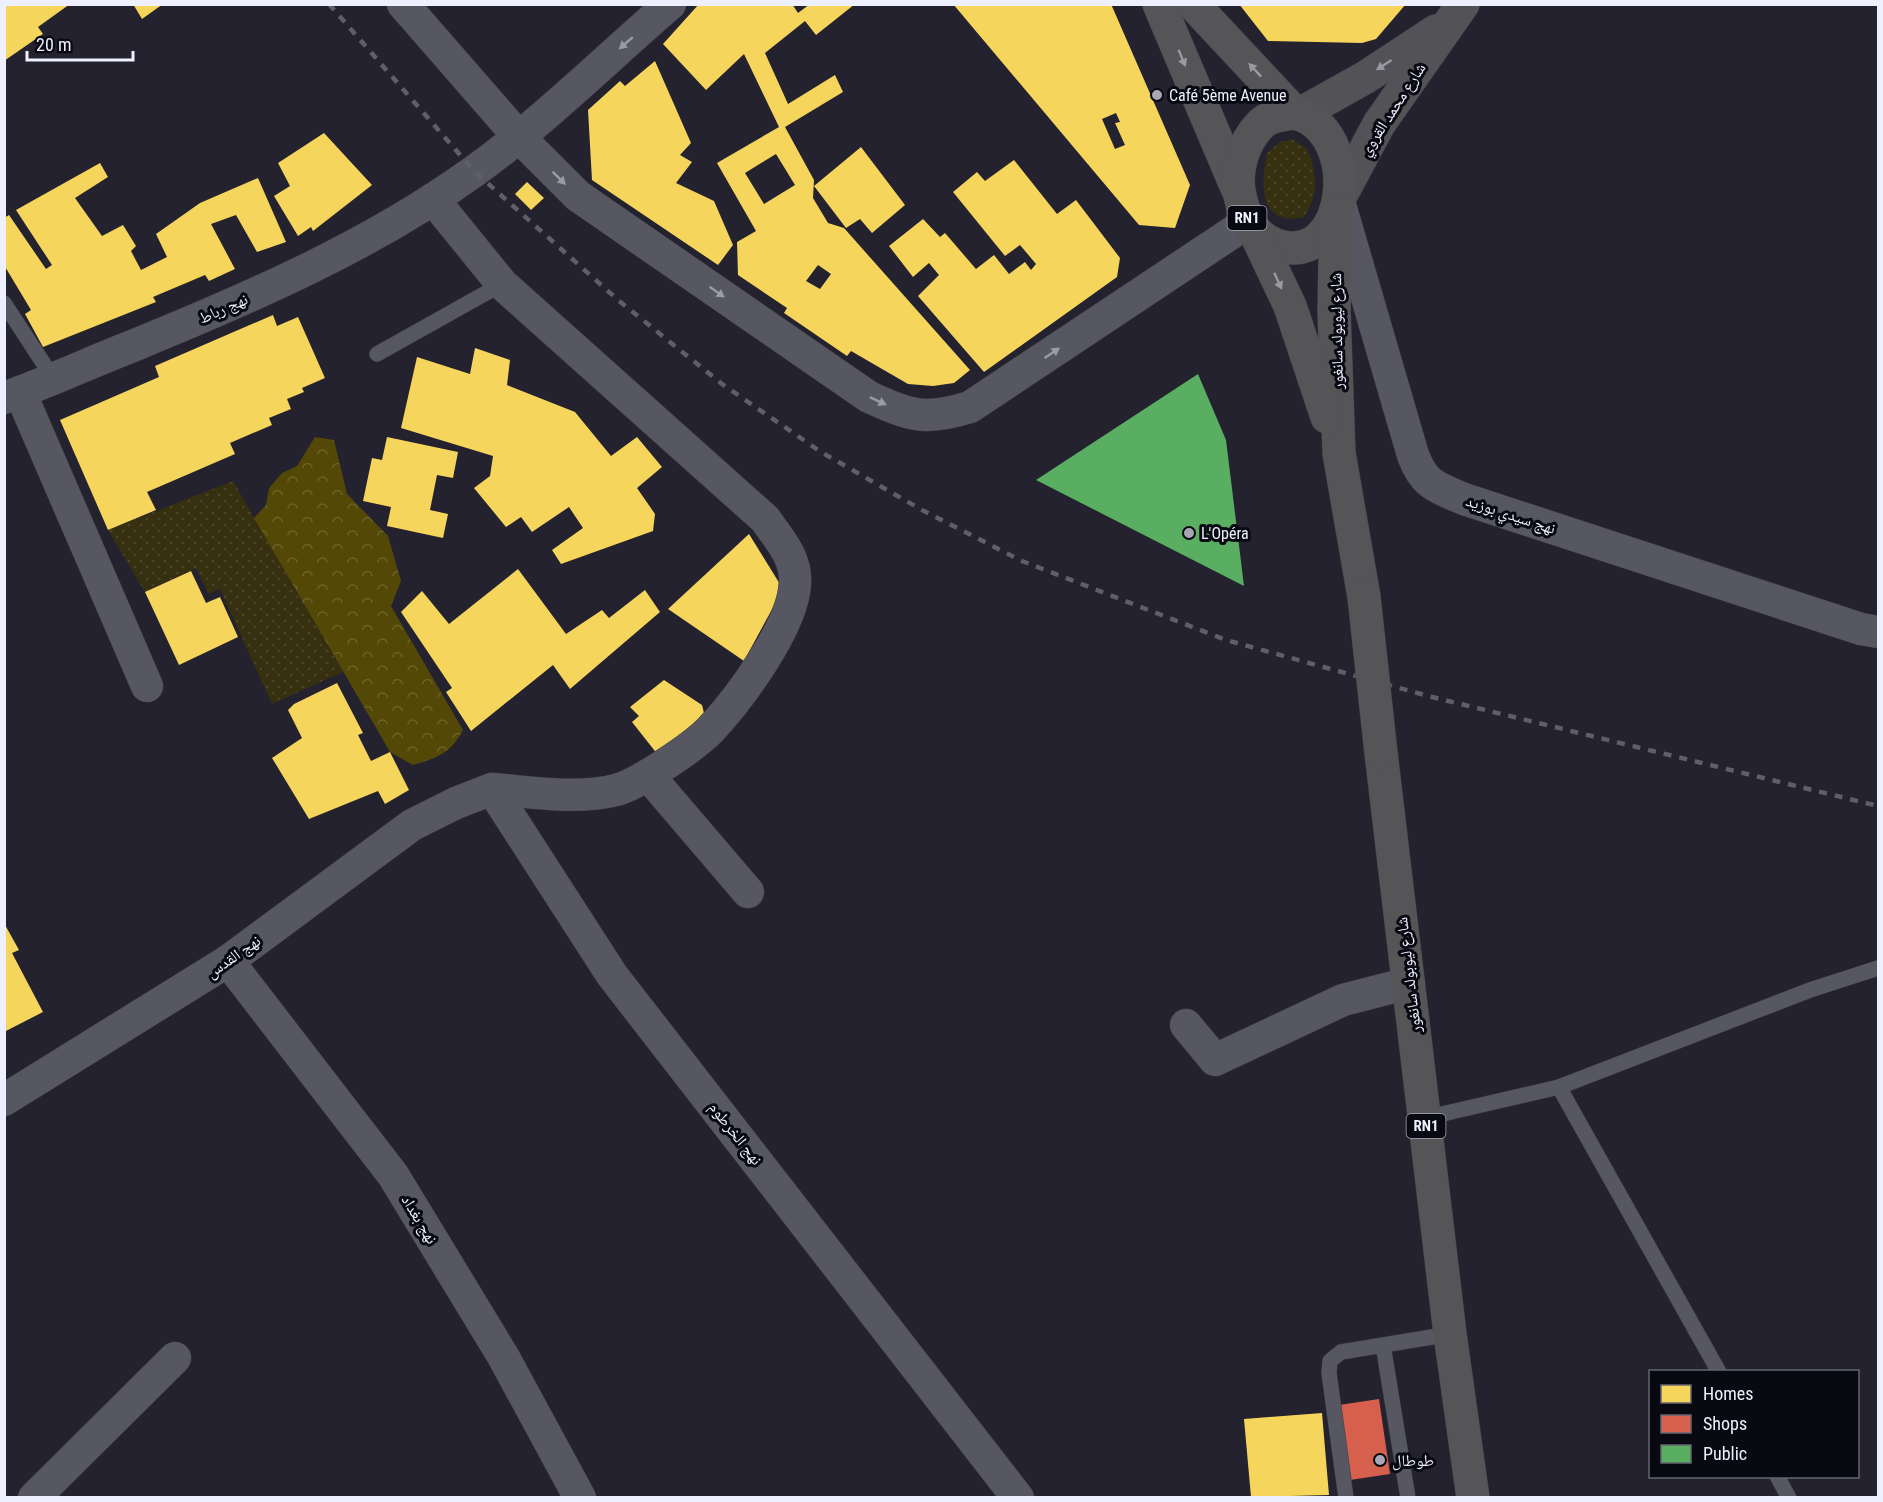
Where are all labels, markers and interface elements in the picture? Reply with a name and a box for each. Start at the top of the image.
scale bar [27,24,134,62]
text: 20 m [36,34,71,55]
one-way arrow [619,36,634,49]
one-way arrow [1177,50,1187,68]
street label: شارع محمد القروي [1355,59,1432,161]
one-way arrow [1376,60,1392,71]
one-way arrow [1248,63,1262,78]
place label: Café 5ème Avenue [1169,86,1286,105]
marker: Café 5ème Avenue [1150,88,1164,102]
one-way arrow [552,170,566,184]
road number: RN1 [1228,206,1266,230]
one-way arrow [1273,273,1282,290]
street label: شارع ليوبولد سانغور [1326,273,1348,390]
one-way arrow [708,286,724,298]
street label: نهج رباط [196,289,251,329]
one-way arrow [1044,347,1061,358]
one-way arrow [870,396,887,405]
street label: نهج سيدي بوزيد [1463,491,1558,541]
place label: L'Opéra [1201,524,1249,543]
marker: L'Opéra [1182,526,1196,540]
street label: شارع ليوبولد سانغور [1392,916,1426,1035]
street label: نهج القدس [202,931,265,983]
street label: نهج الخرطوم [704,1098,766,1169]
road number: RN1 [1406,1114,1446,1138]
street label: نهج بغداد [397,1191,442,1248]
legend [1649,1370,1859,1478]
text: Homes [1703,1383,1753,1404]
text: Shops [1703,1413,1747,1434]
text: Public [1703,1443,1747,1464]
place label: طوطال [1392,1451,1434,1471]
marker: طوطال [1373,1453,1387,1467]

